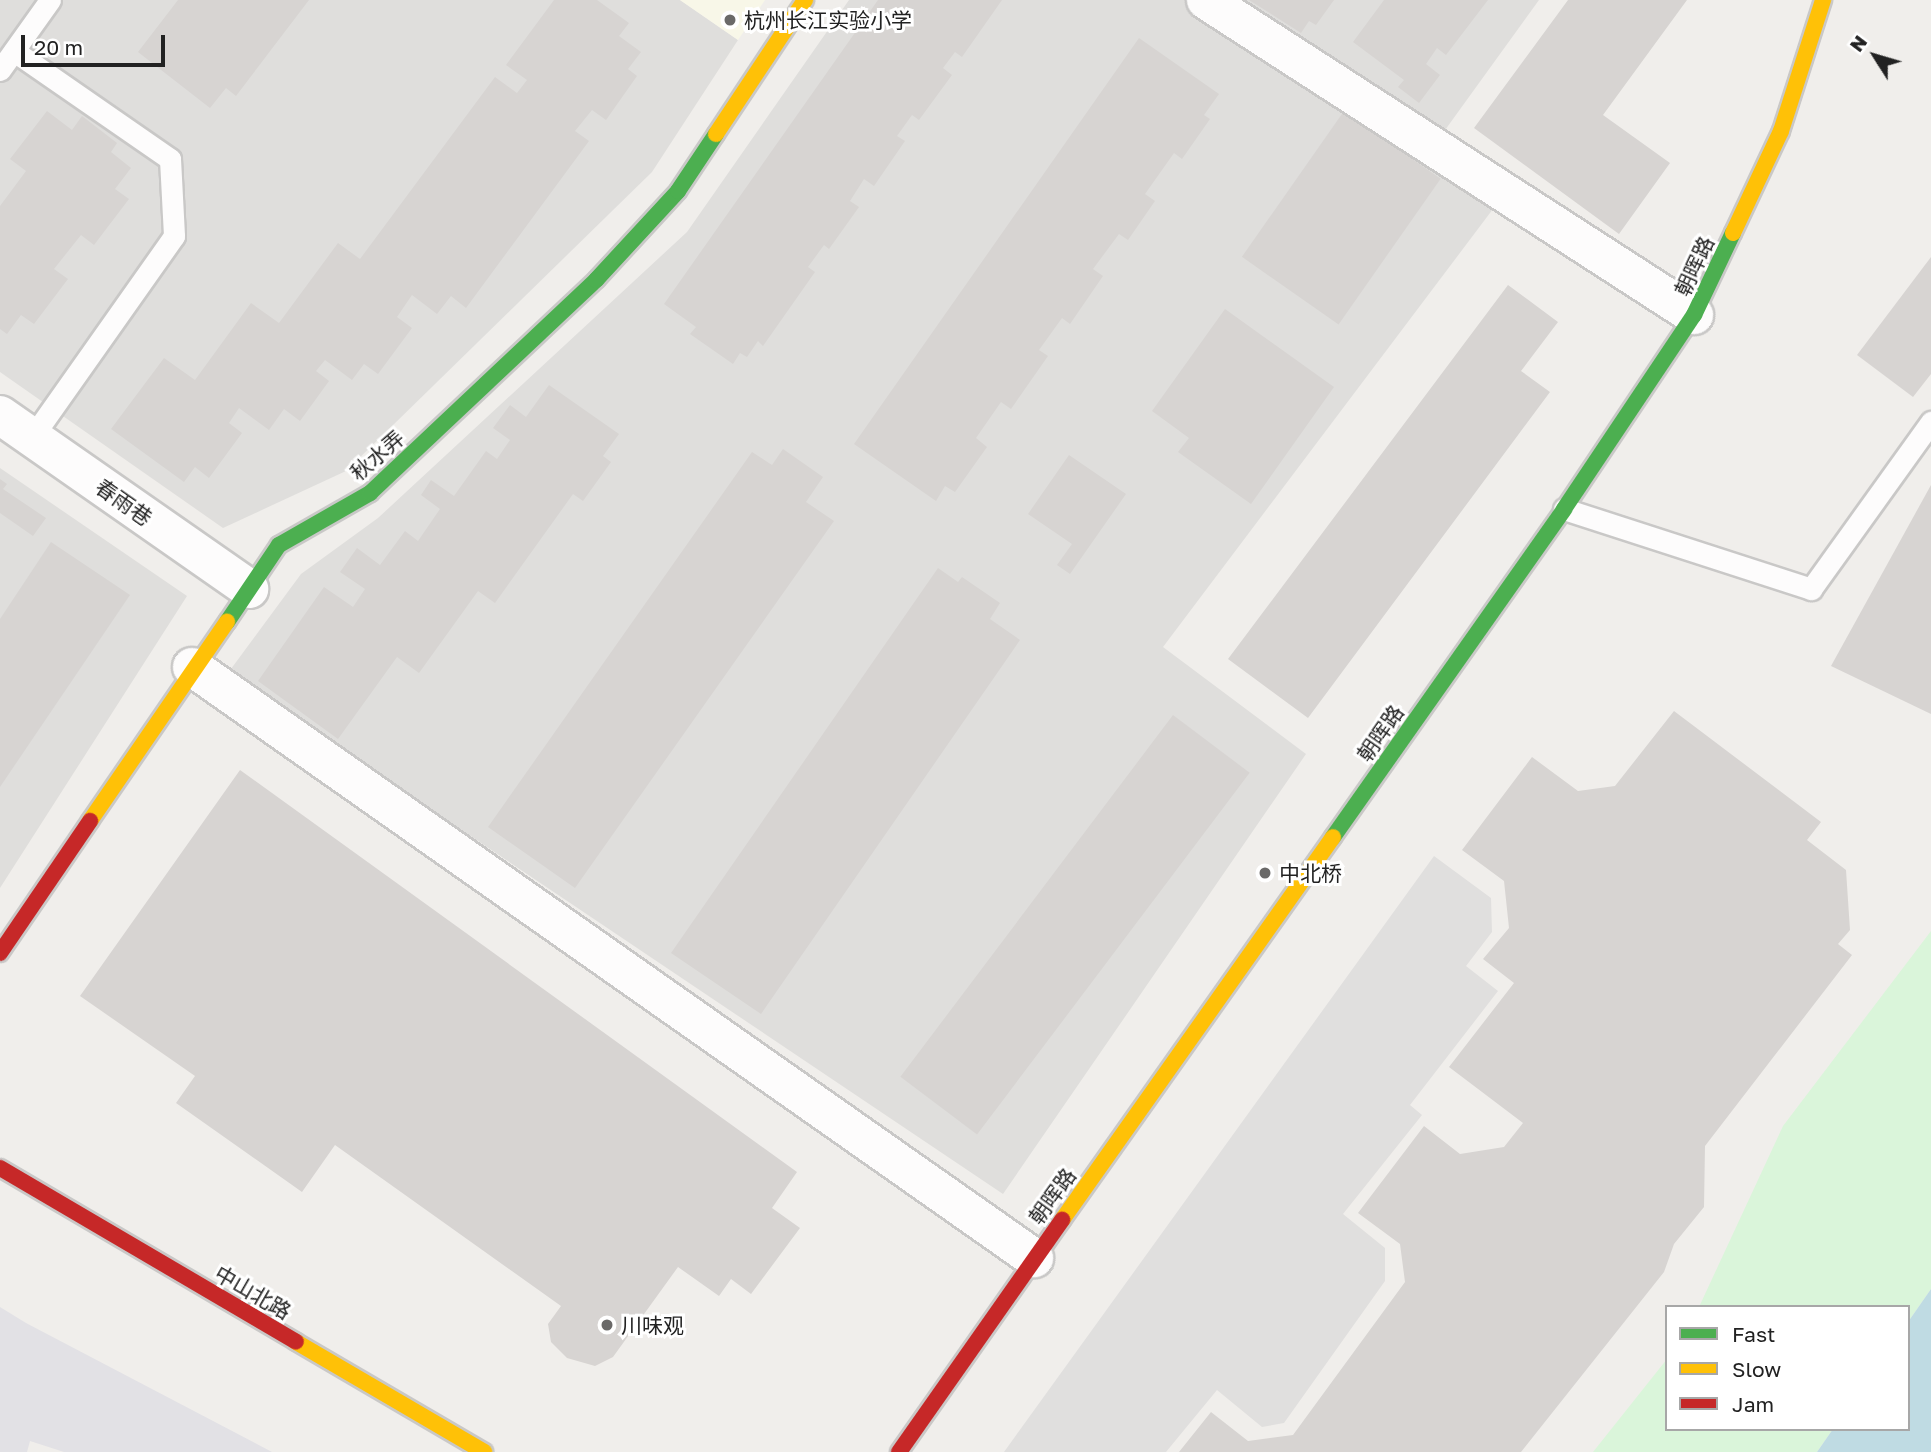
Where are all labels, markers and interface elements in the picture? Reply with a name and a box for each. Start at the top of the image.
place label: 杭州长江实验小学 [744,7,912,33]
marker: 杭州长江实验小学 [722,12,738,28]
scale bar [24,21,168,65]
north arrow [1840,21,1910,91]
text: N [1844,30,1871,56]
text: 20 m [34,34,83,60]
street label: 朝晖路 [1669,232,1719,300]
street label: 秋水弄 [345,425,409,485]
street label: 春雨巷 [91,474,157,530]
street label: 朝晖路 [1352,700,1408,766]
place label: 中北桥 [1279,860,1342,886]
marker: 中北桥 [1257,865,1273,881]
street label: 朝晖路 [1023,1163,1081,1229]
street label: 中山北路 [210,1260,296,1324]
legend [1665,1305,1910,1431]
place label: 川味观 [621,1312,684,1338]
marker: 川味观 [599,1317,615,1333]
text: Fast [1732,1321,1775,1347]
text: Slow [1732,1356,1781,1382]
text: Jam [1732,1391,1774,1417]

